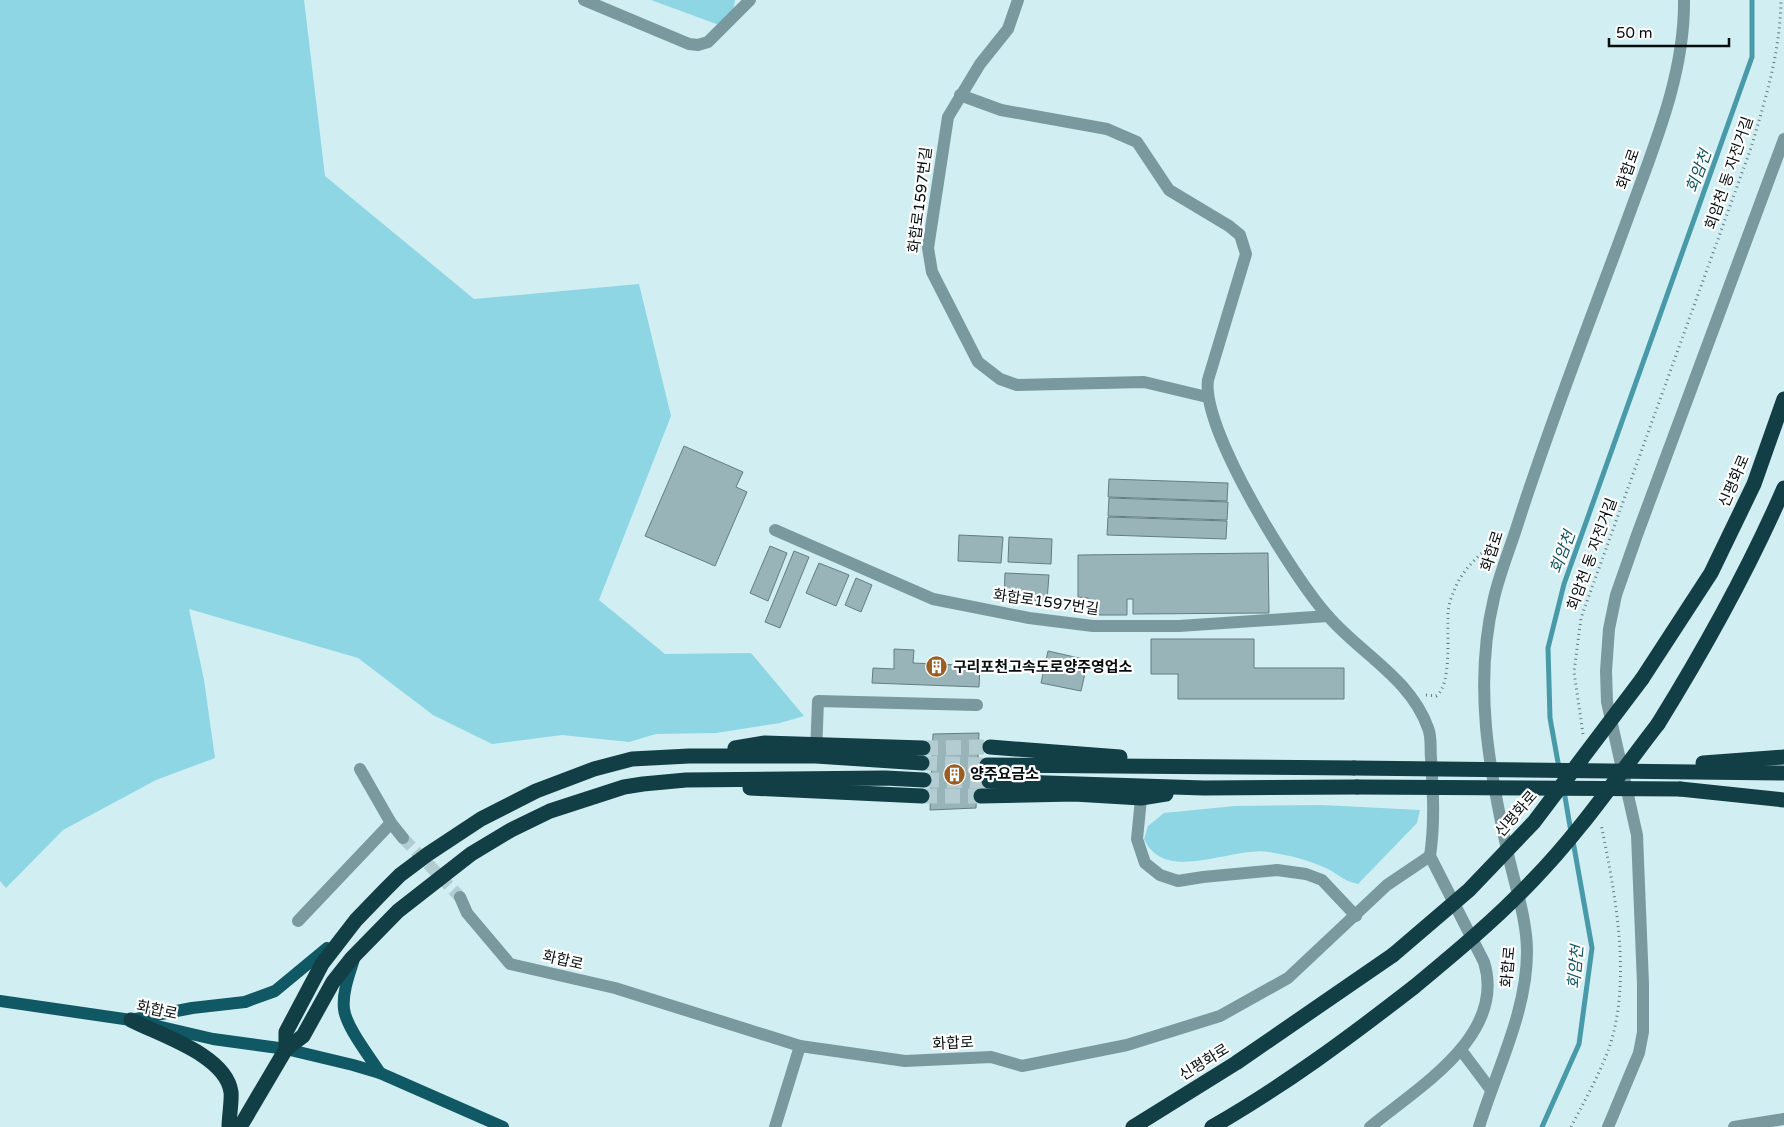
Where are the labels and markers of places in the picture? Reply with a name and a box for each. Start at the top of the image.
building icon: 구리포천고속도로양주영업소 [925,655,949,679]
place label: 구리포천고속도로양주영업소 [953,658,1133,676]
building icon: 양주요금소 [942,762,966,786]
place label: 양주요금소 [970,765,1039,783]

